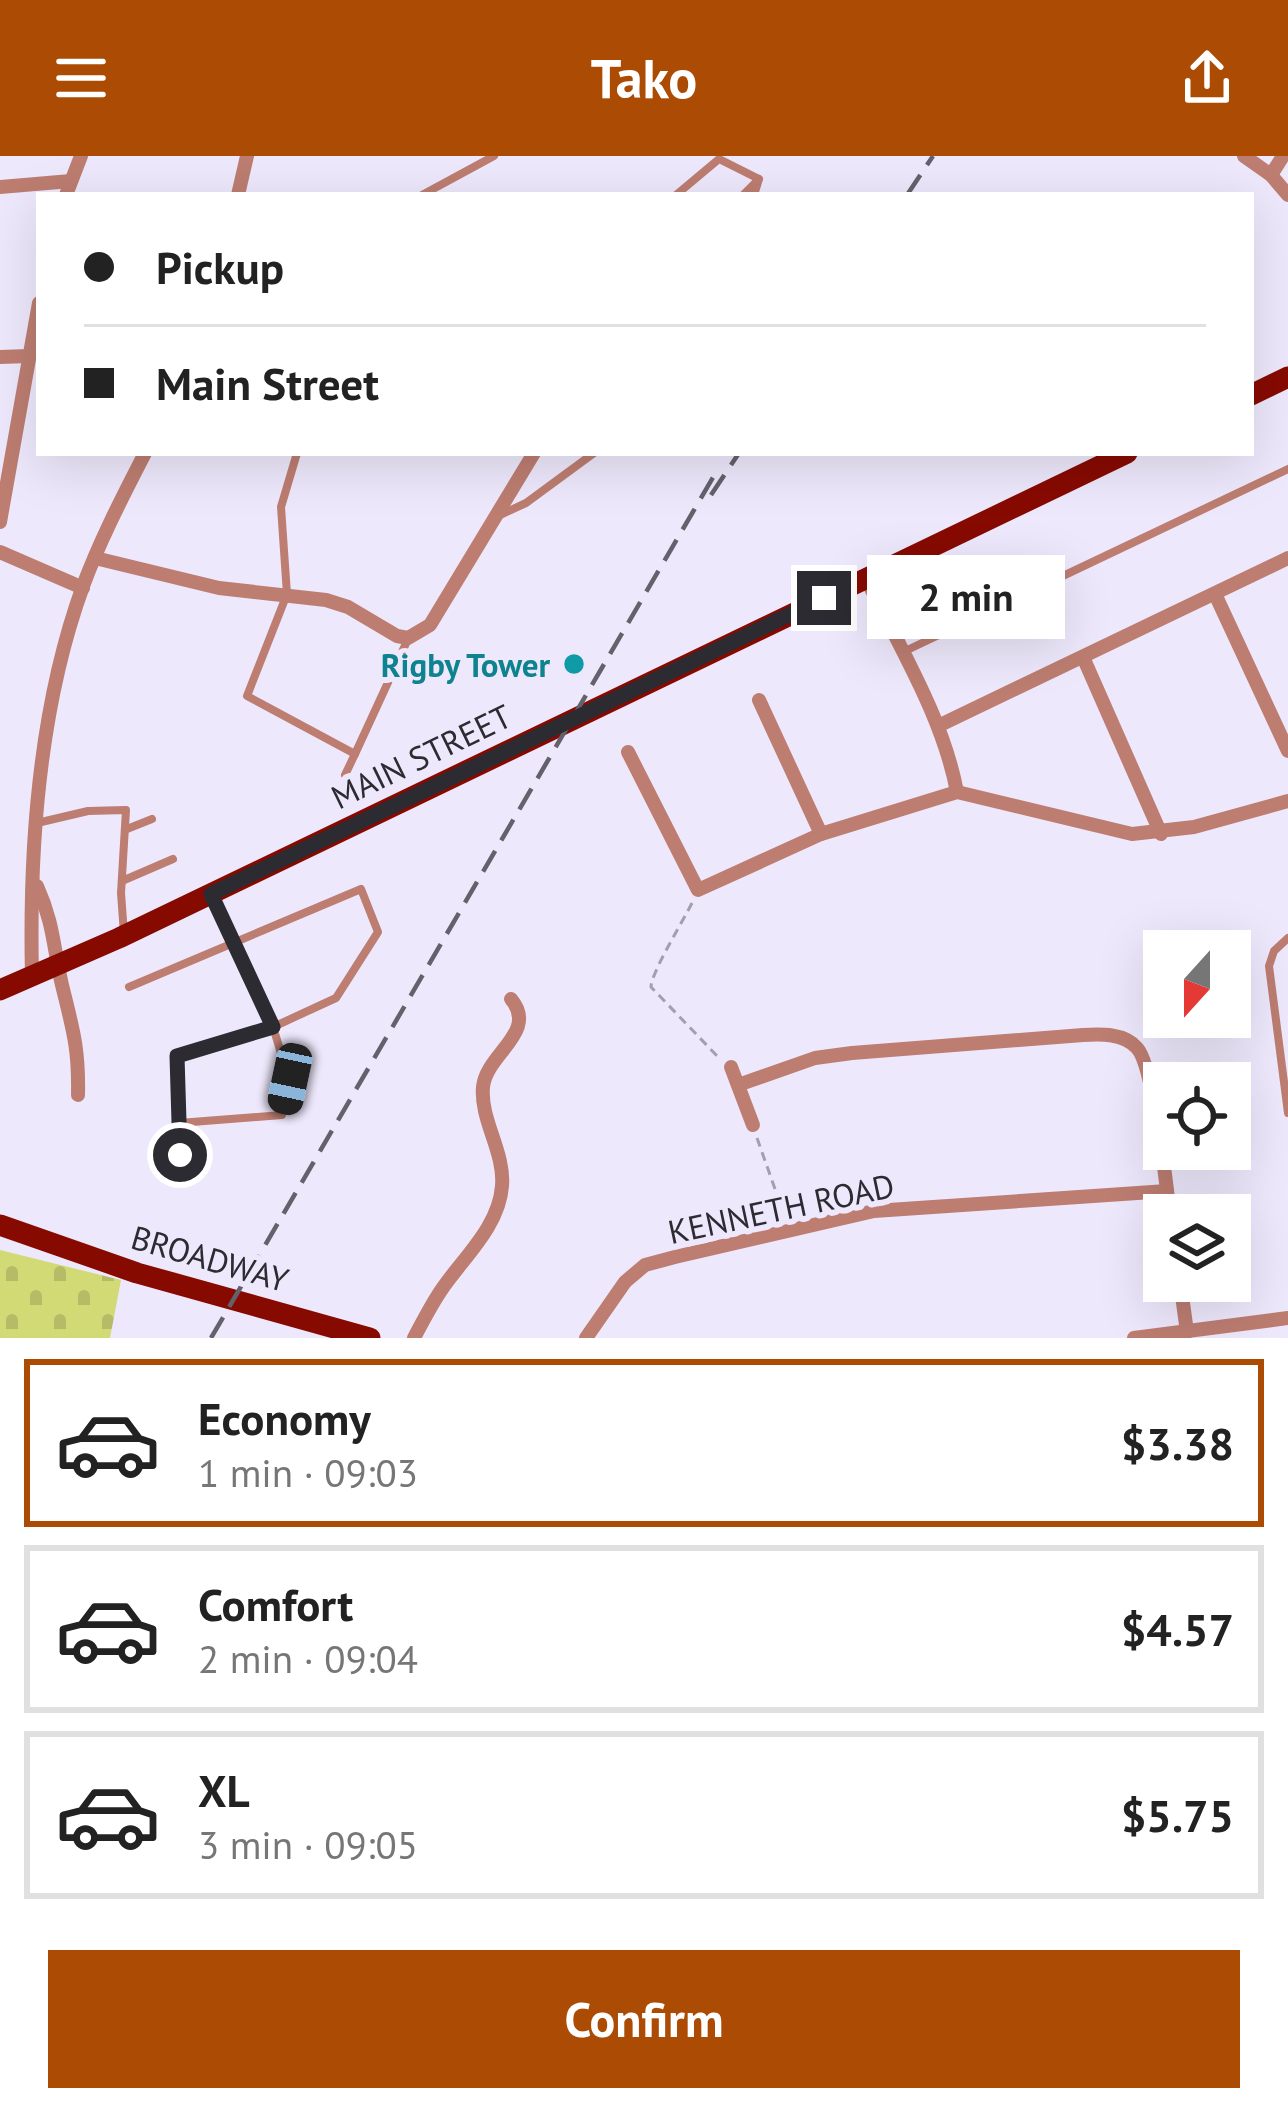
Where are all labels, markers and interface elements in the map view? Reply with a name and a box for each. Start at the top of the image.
text: Tako [591,43,697,113]
icon: menu [48,45,114,111]
icon: share [1174,45,1240,111]
text: Pickup [156,238,284,296]
text: Main Street [156,354,379,412]
callout: 2 min [866,556,1064,640]
route end [797,571,851,625]
text: 2 min [918,571,1014,622]
place label: Rigby Tower [381,643,550,686]
marker: Rigby Tower [561,651,587,677]
street label: MAIN STREET [324,694,518,818]
north arrow [1143,930,1251,1038]
map controls [1143,930,1251,1302]
car [265,1040,315,1118]
button: locate [1143,1062,1251,1170]
route start [153,1128,207,1182]
street label: KENNETH ROAD [664,1163,898,1253]
button: layers [1143,1194,1251,1302]
street label: BROADWAY [127,1215,294,1301]
icon: car [54,1389,162,1497]
text: Economy [198,1389,371,1447]
text: $3.38 [1121,1414,1234,1472]
text: 1 min · 09:03 [198,1447,418,1498]
icon: car [54,1575,162,1683]
text: Comfort [198,1575,353,1633]
text: $4.57 [1121,1600,1234,1658]
text: 2 min · 09:04 [198,1633,418,1684]
icon: car [54,1761,162,1869]
text: XL [198,1761,250,1819]
text: $5.75 [1121,1786,1234,1844]
text: 3 min · 09:05 [198,1819,418,1870]
button: Confirm [48,1950,1240,2088]

